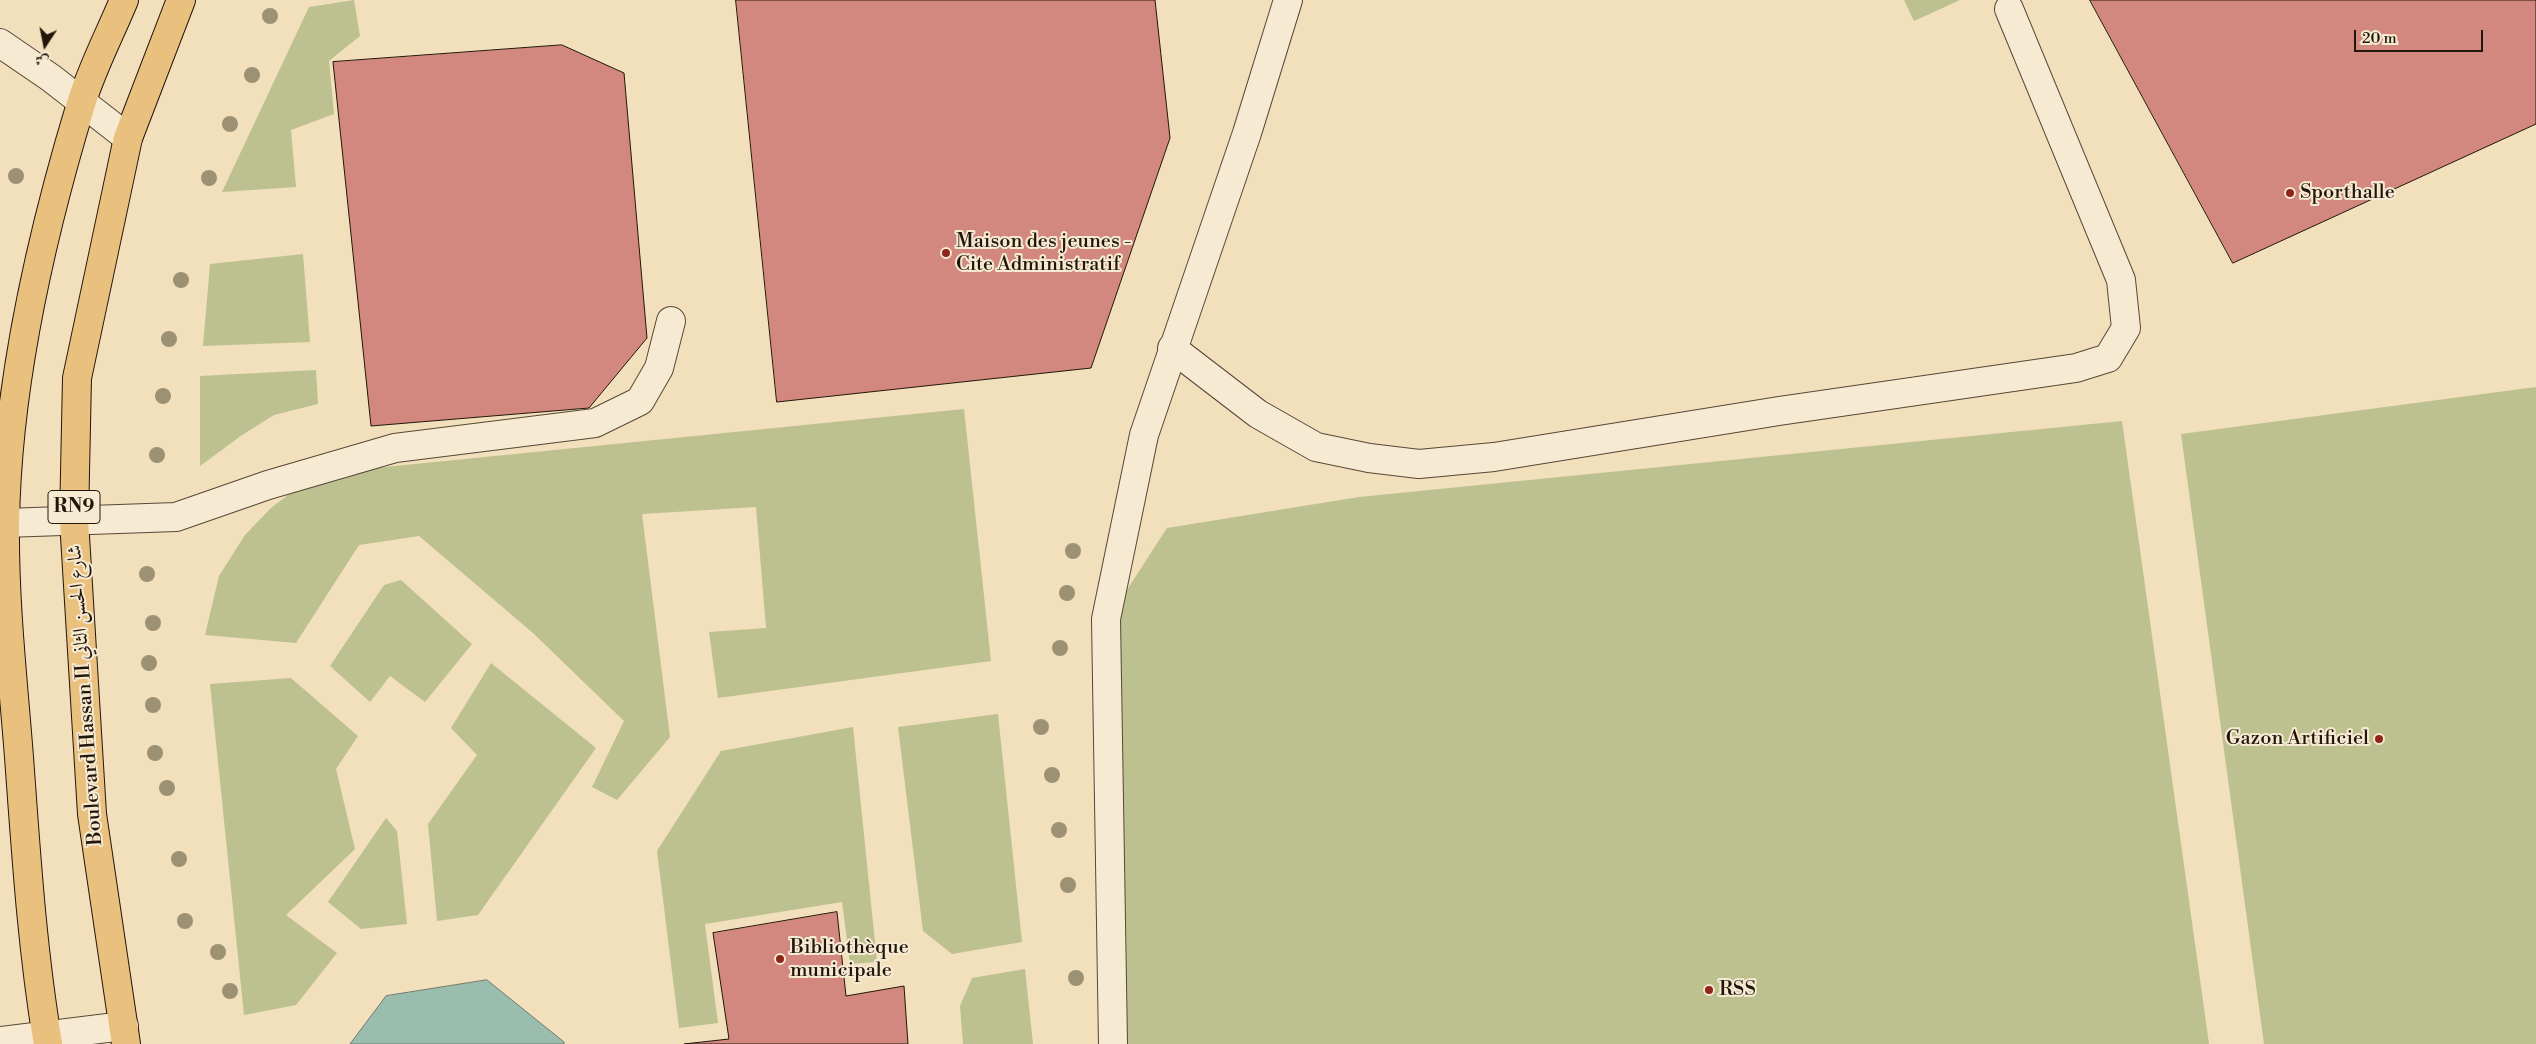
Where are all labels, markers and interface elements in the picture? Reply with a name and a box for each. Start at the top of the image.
north arrow [20,20,70,70]
scale bar [2356,20,2485,52]
text: 20 m [2362,29,2397,48]
text: ش [34,50,51,70]
place label: Sporthalle [2300,181,2395,205]
marker: Sporthalle [2284,187,2296,199]
place label: Maison des jeunes - Cite Administratif [956,230,1132,277]
marker: Maison des jeunes - Cite Administratif [940,247,952,259]
road number: RN9 [48,491,100,524]
street label: Boulevard Hassan II شارع الحسن الثاني [64,544,108,846]
place label: Gazon Artificiel [2226,727,2369,751]
marker: Gazon Artificiel [2373,733,2385,745]
place label: Bibliothèque municipale [790,936,909,983]
marker: Bibliothèque municipale [774,953,786,965]
place label: RSS [1719,978,1756,1002]
marker: RSS [1703,984,1715,996]

